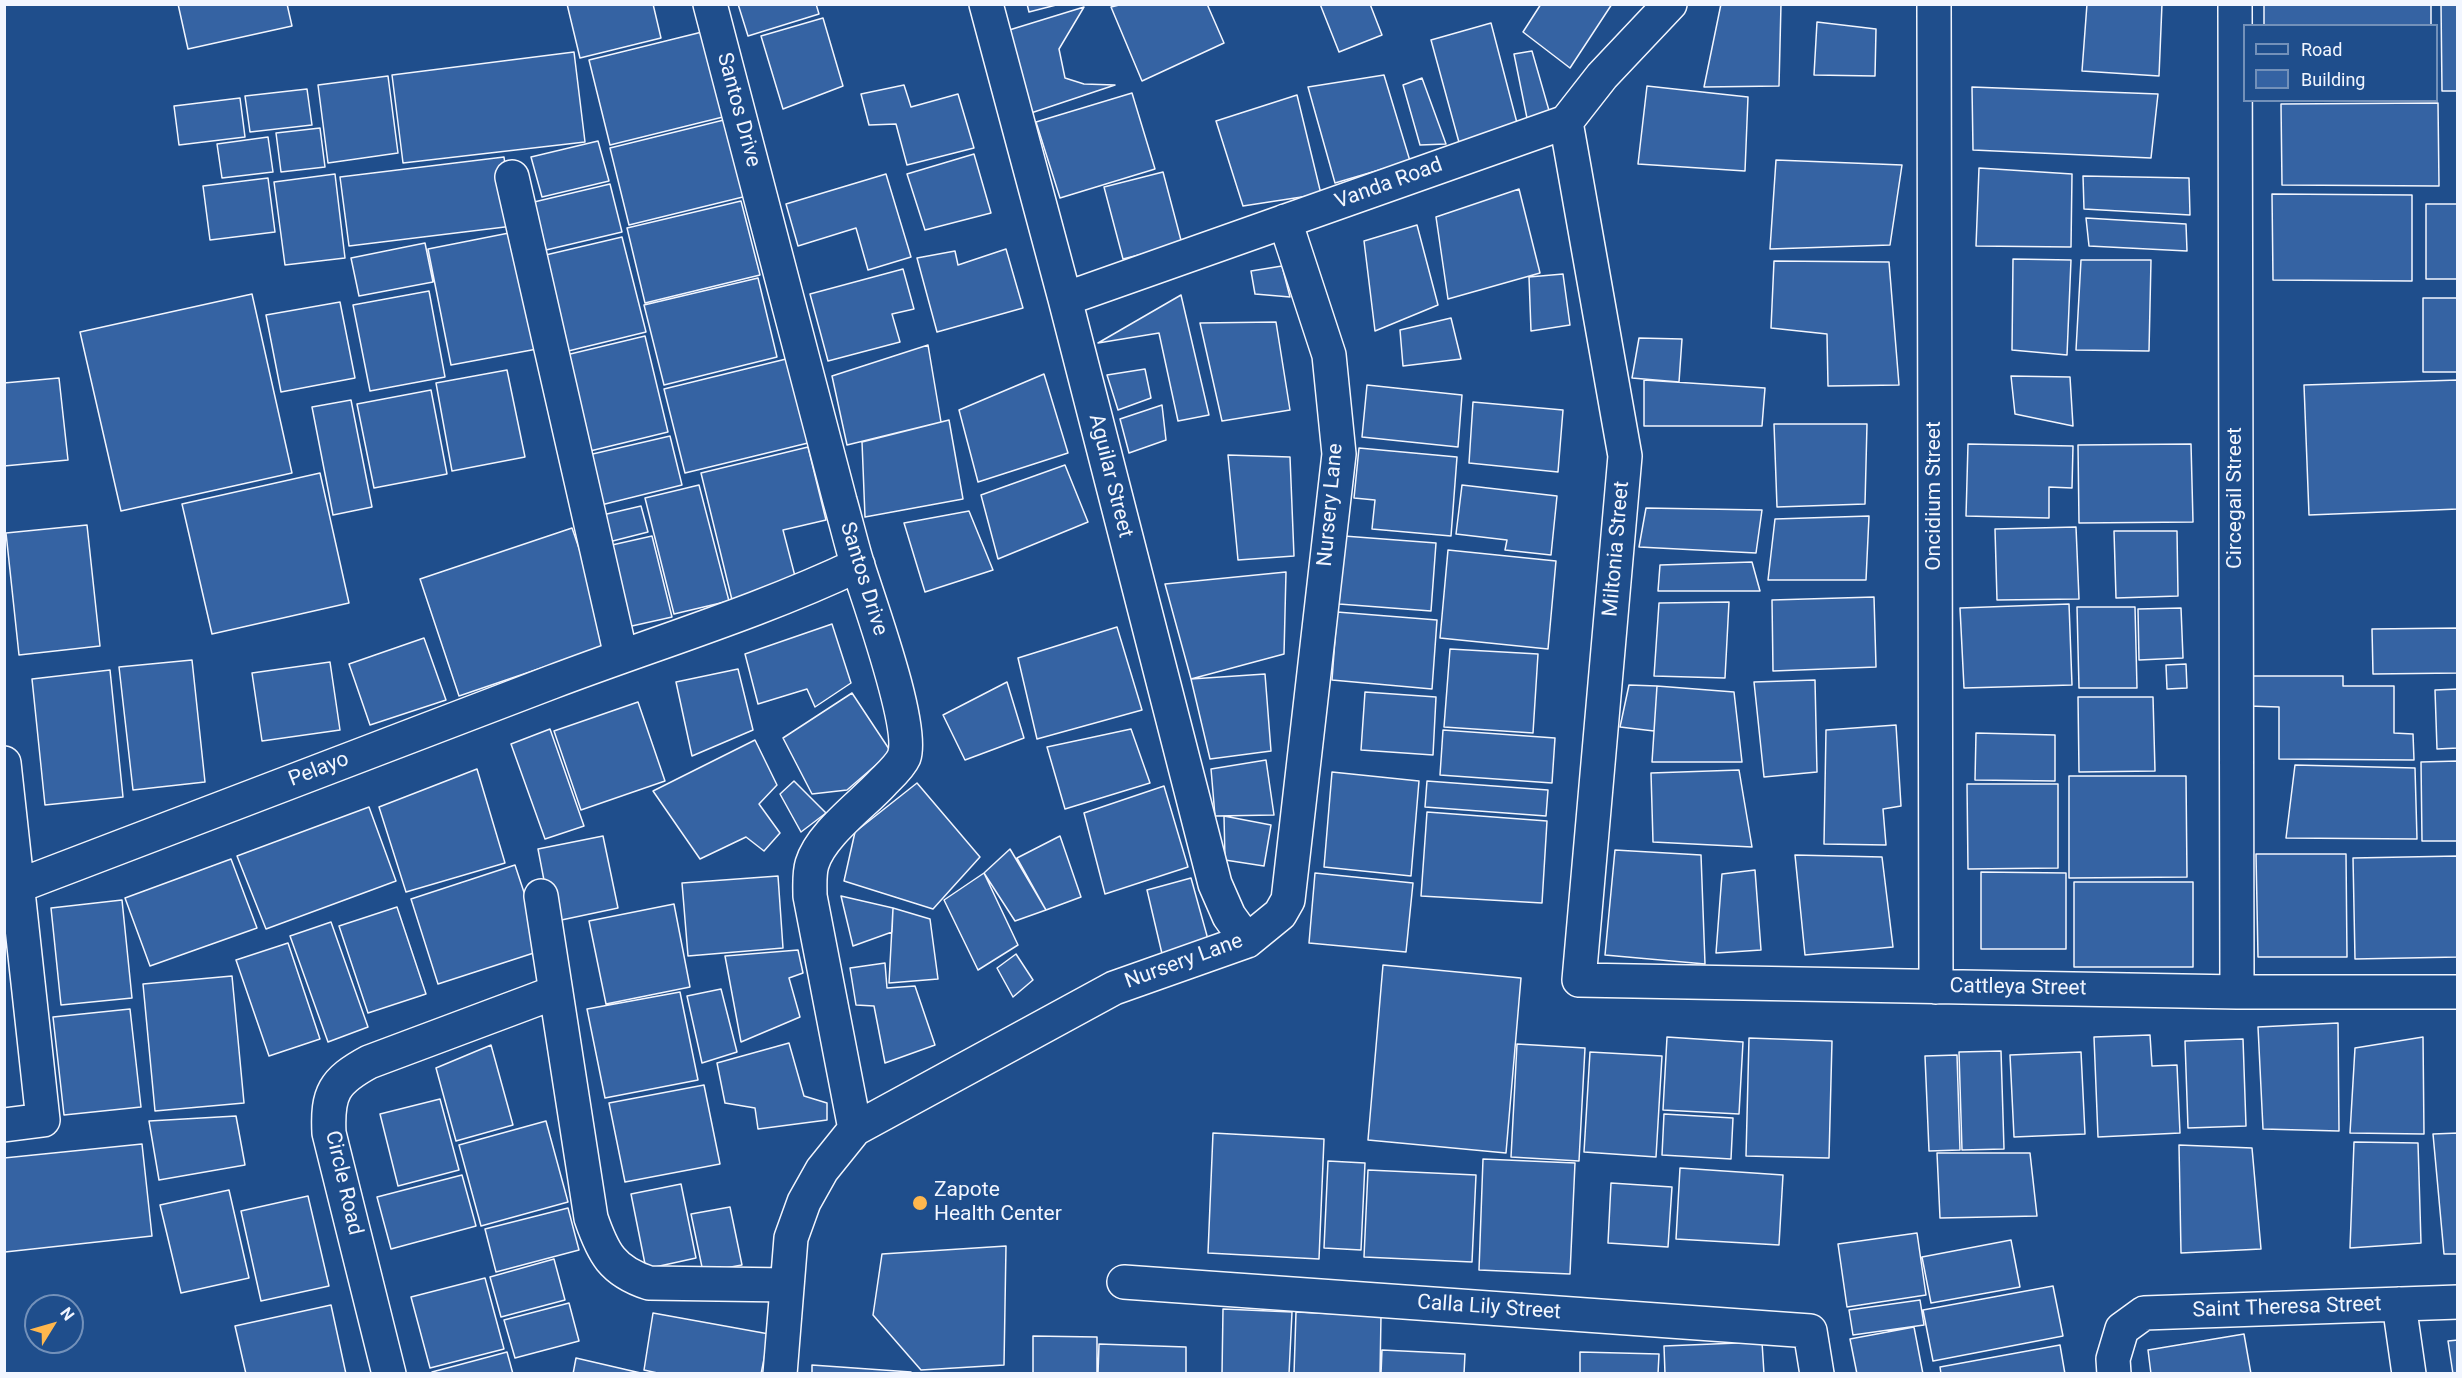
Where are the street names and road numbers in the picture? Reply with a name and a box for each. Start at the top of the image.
street label: Santos Drive [711,50,765,170]
street label: Vanda Road [1332,153,1446,215]
street label: Aguilar Street [1082,412,1138,540]
street label: Oncidium Street [1922,421,1948,571]
street label: Circegail Street [2223,427,2249,569]
street label: Nursery Lane [1313,442,1349,568]
street label: Miltonia Street [1599,480,1635,618]
street label: Santos Drive [834,519,892,639]
street label: Pelayo [285,747,353,793]
street label: Nursery Lane [1122,929,1246,995]
street label: Cattleya Street [1949,974,2087,1002]
street label: Circle Road [319,1128,367,1238]
street label: Calla Lily Street [1416,1290,1562,1326]
street label: Saint Theresa Street [2192,1292,2382,1324]

